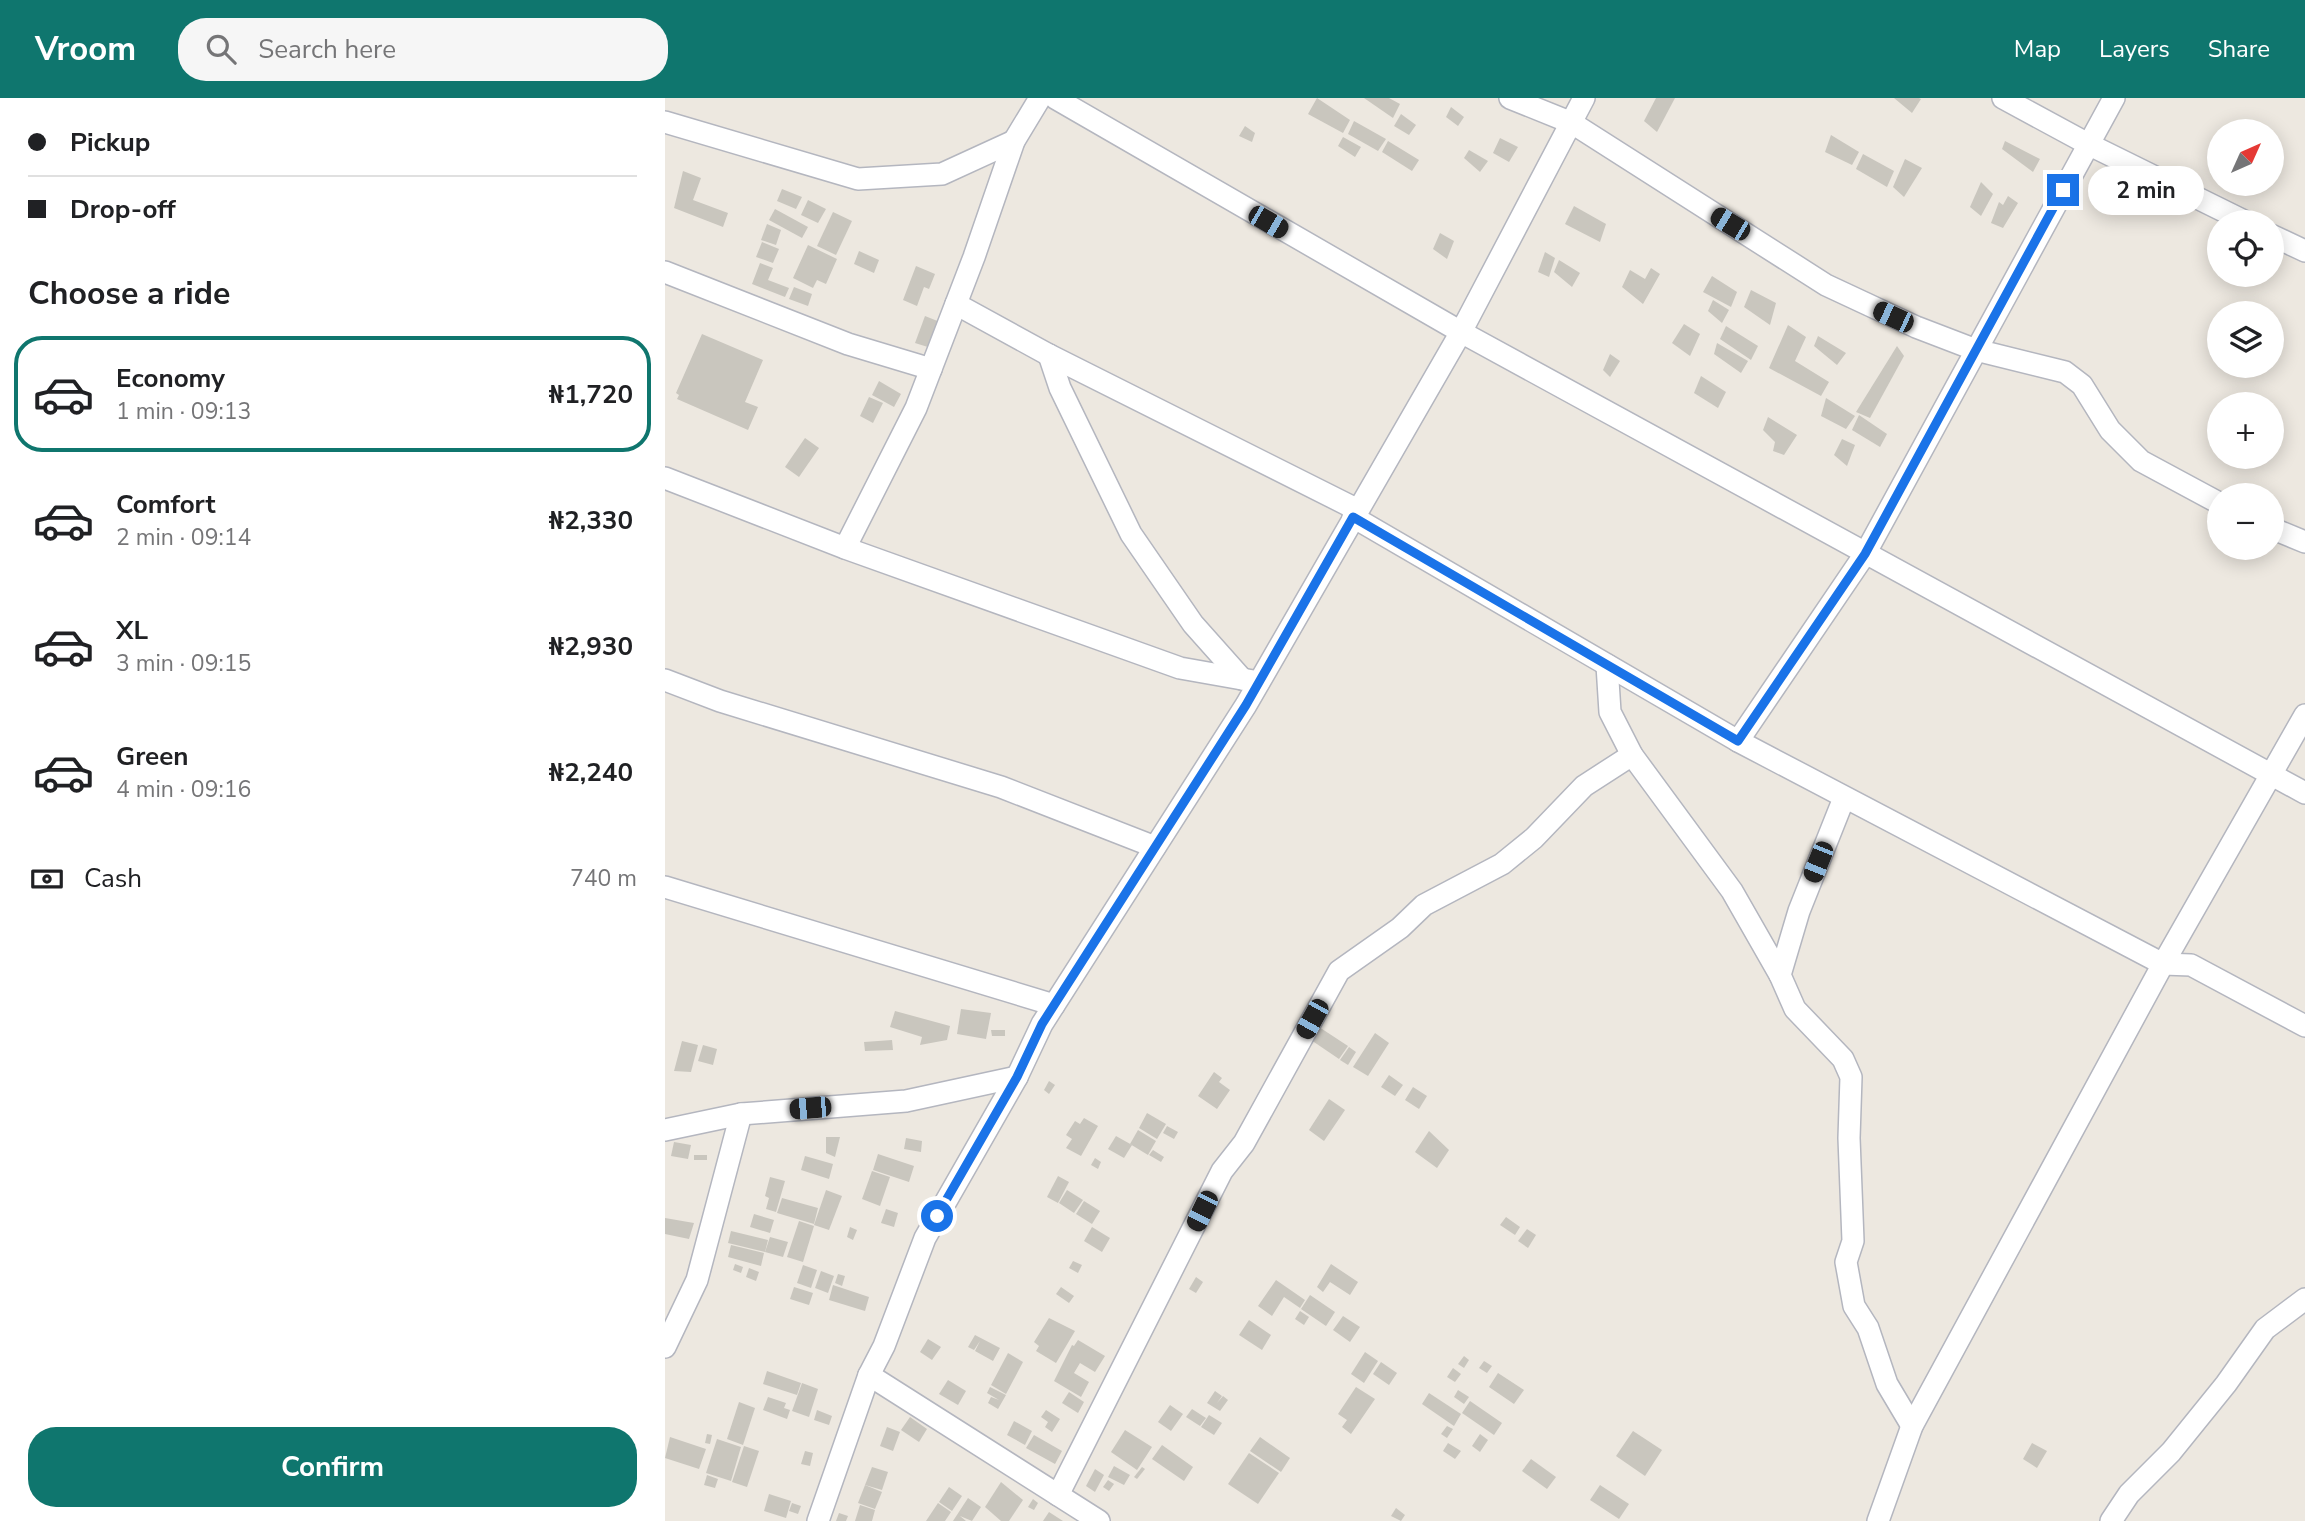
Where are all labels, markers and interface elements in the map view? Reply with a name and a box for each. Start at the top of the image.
search box [178,18,668,81]
text: Vroom [35,27,136,72]
icon: search [202,30,240,68]
text: Search here [258,32,396,67]
text: Map [2014,33,2061,65]
text: Layers [2099,33,2170,65]
text: Share [2208,33,2270,65]
north arrow [2207,119,2284,196]
map controls [2207,119,2284,560]
text: Pickup [70,125,150,160]
callout: 2 min [2087,166,2203,214]
route end [2047,174,2079,206]
text: 2 min [2116,175,2176,206]
text: Drop-off [70,192,176,227]
car [1245,202,1292,242]
car [1707,204,1754,244]
button: locate [2207,210,2284,287]
text: Choose a ride [28,272,230,315]
car [1870,299,1917,335]
button: layers [2207,301,2284,378]
text: Economy [116,361,225,396]
icon: car [32,363,95,426]
text: ₦1,720 [549,377,633,412]
button: + [2207,392,2284,469]
text: 1 min · 09:13 [116,396,251,427]
button: − [2207,483,2284,560]
text: Comfort [116,487,216,522]
icon: car [32,489,95,552]
text: ₦2,330 [549,503,633,538]
text: 2 min · 09:14 [116,522,251,553]
text: XL [116,613,148,648]
icon: car [32,615,95,678]
text: ₦2,930 [549,629,633,664]
text: 3 min · 09:15 [116,648,251,679]
text: Green [116,739,189,774]
icon: car [32,741,95,804]
text: ₦2,240 [549,755,633,790]
text: 4 min · 09:16 [116,774,251,805]
car [1801,839,1836,885]
icon: cash [28,860,66,898]
text: Cash [84,861,142,896]
text: 740 m [570,863,637,894]
car [1293,996,1332,1042]
car [789,1096,832,1120]
car [1184,1188,1221,1234]
route start [921,1200,953,1232]
button: Confirm [28,1427,637,1507]

